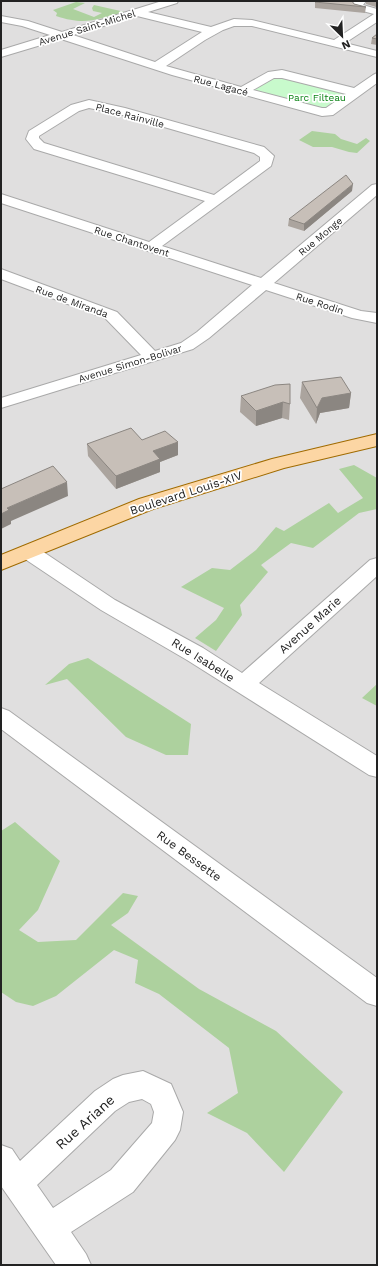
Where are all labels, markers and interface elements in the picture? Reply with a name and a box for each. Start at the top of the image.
street label: Avenue Saint-Michel [37,8,137,47]
north arrow [322,16,362,56]
text: N [339,37,352,52]
street label: Rue Lagacé [192,73,249,98]
park label: Parc Filteau [288,92,346,103]
street label: Place Rainville [94,101,166,130]
street label: Rue Monge [296,215,345,258]
street label: Rue Chantovent [93,224,171,259]
street label: Rue de Miranda [34,283,110,320]
street label: Rue Rodin [295,291,345,316]
street label: Avenue Simon-Bolivar [77,342,183,384]
street label: Boulevard Louis-XIV [128,468,244,518]
street label: Avenue Marie [276,593,344,656]
street label: Rue Isabelle [169,635,237,685]
street label: Rue Bessette [154,828,224,884]
street label: Rue Ariane [52,1091,118,1153]

